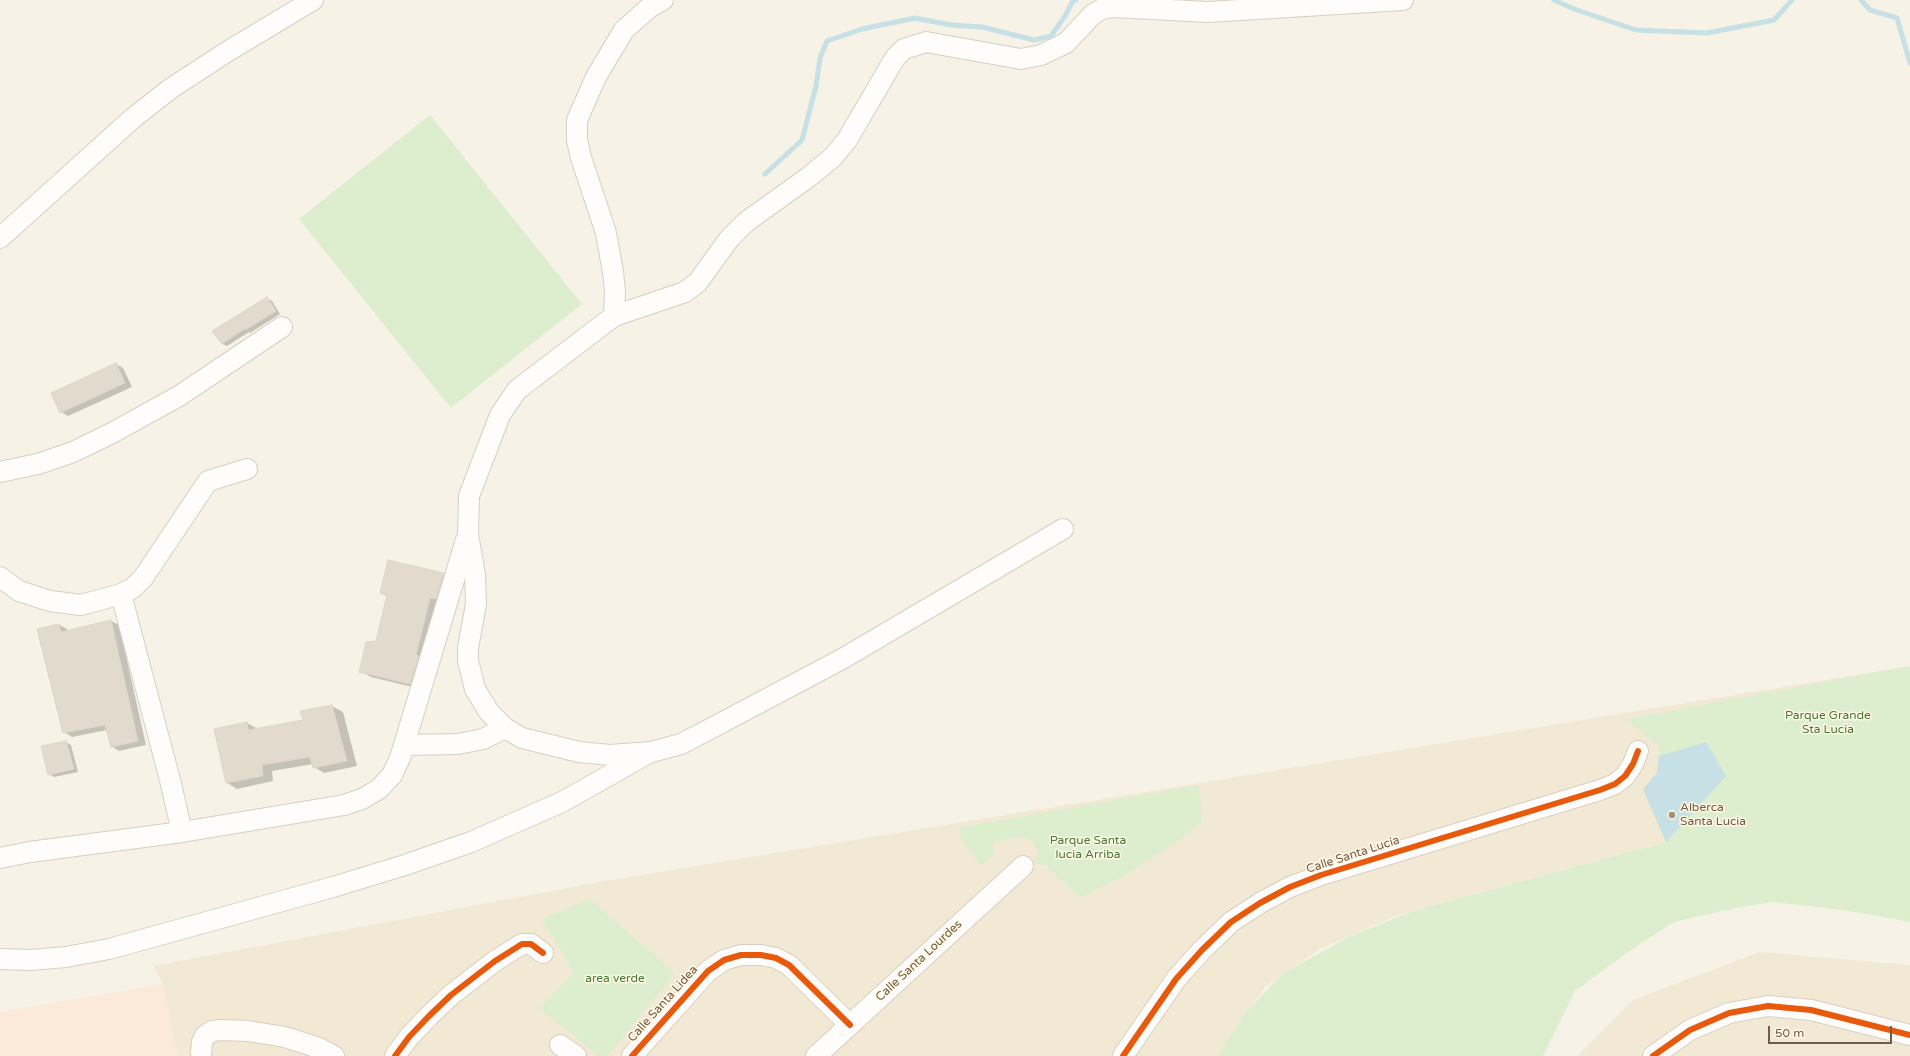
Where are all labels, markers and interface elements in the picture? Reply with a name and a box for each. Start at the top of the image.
park label: Parque Grande Sta Lucia [1785,709,1871,737]
place label: Alberca Santa Lucia [1680,801,1746,829]
marker: Alberca Santa Lucia [1667,810,1677,820]
street label: Calle Santa Lucía [1305,833,1401,877]
park label: Parque Santa lucia Arriba [1050,834,1126,862]
street label: Calle Santa Lourdes [873,917,965,1005]
street label: Calle Santa Lidea [625,963,701,1045]
park label: area verde [585,972,645,986]
scale bar [1770,1018,1894,1044]
text: 50 m [1775,1026,1804,1040]

